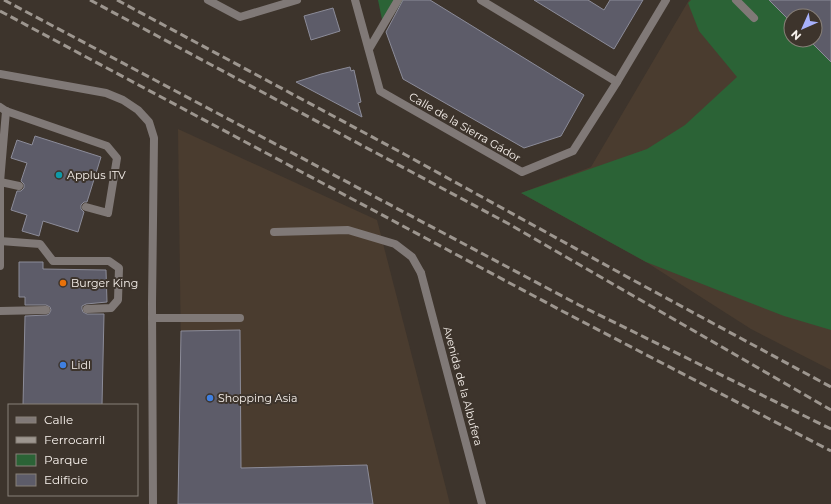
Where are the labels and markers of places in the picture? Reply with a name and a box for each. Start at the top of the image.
place label: Applus ITV [67,168,126,182]
marker: Applus ITV [54,170,64,180]
place label: Burger King [71,276,138,290]
marker: Burger King [58,278,68,288]
place label: Lidl [71,358,91,372]
marker: Lidl [58,360,68,370]
place label: Shopping Asia [218,391,297,405]
marker: Shopping Asia [205,393,215,403]

